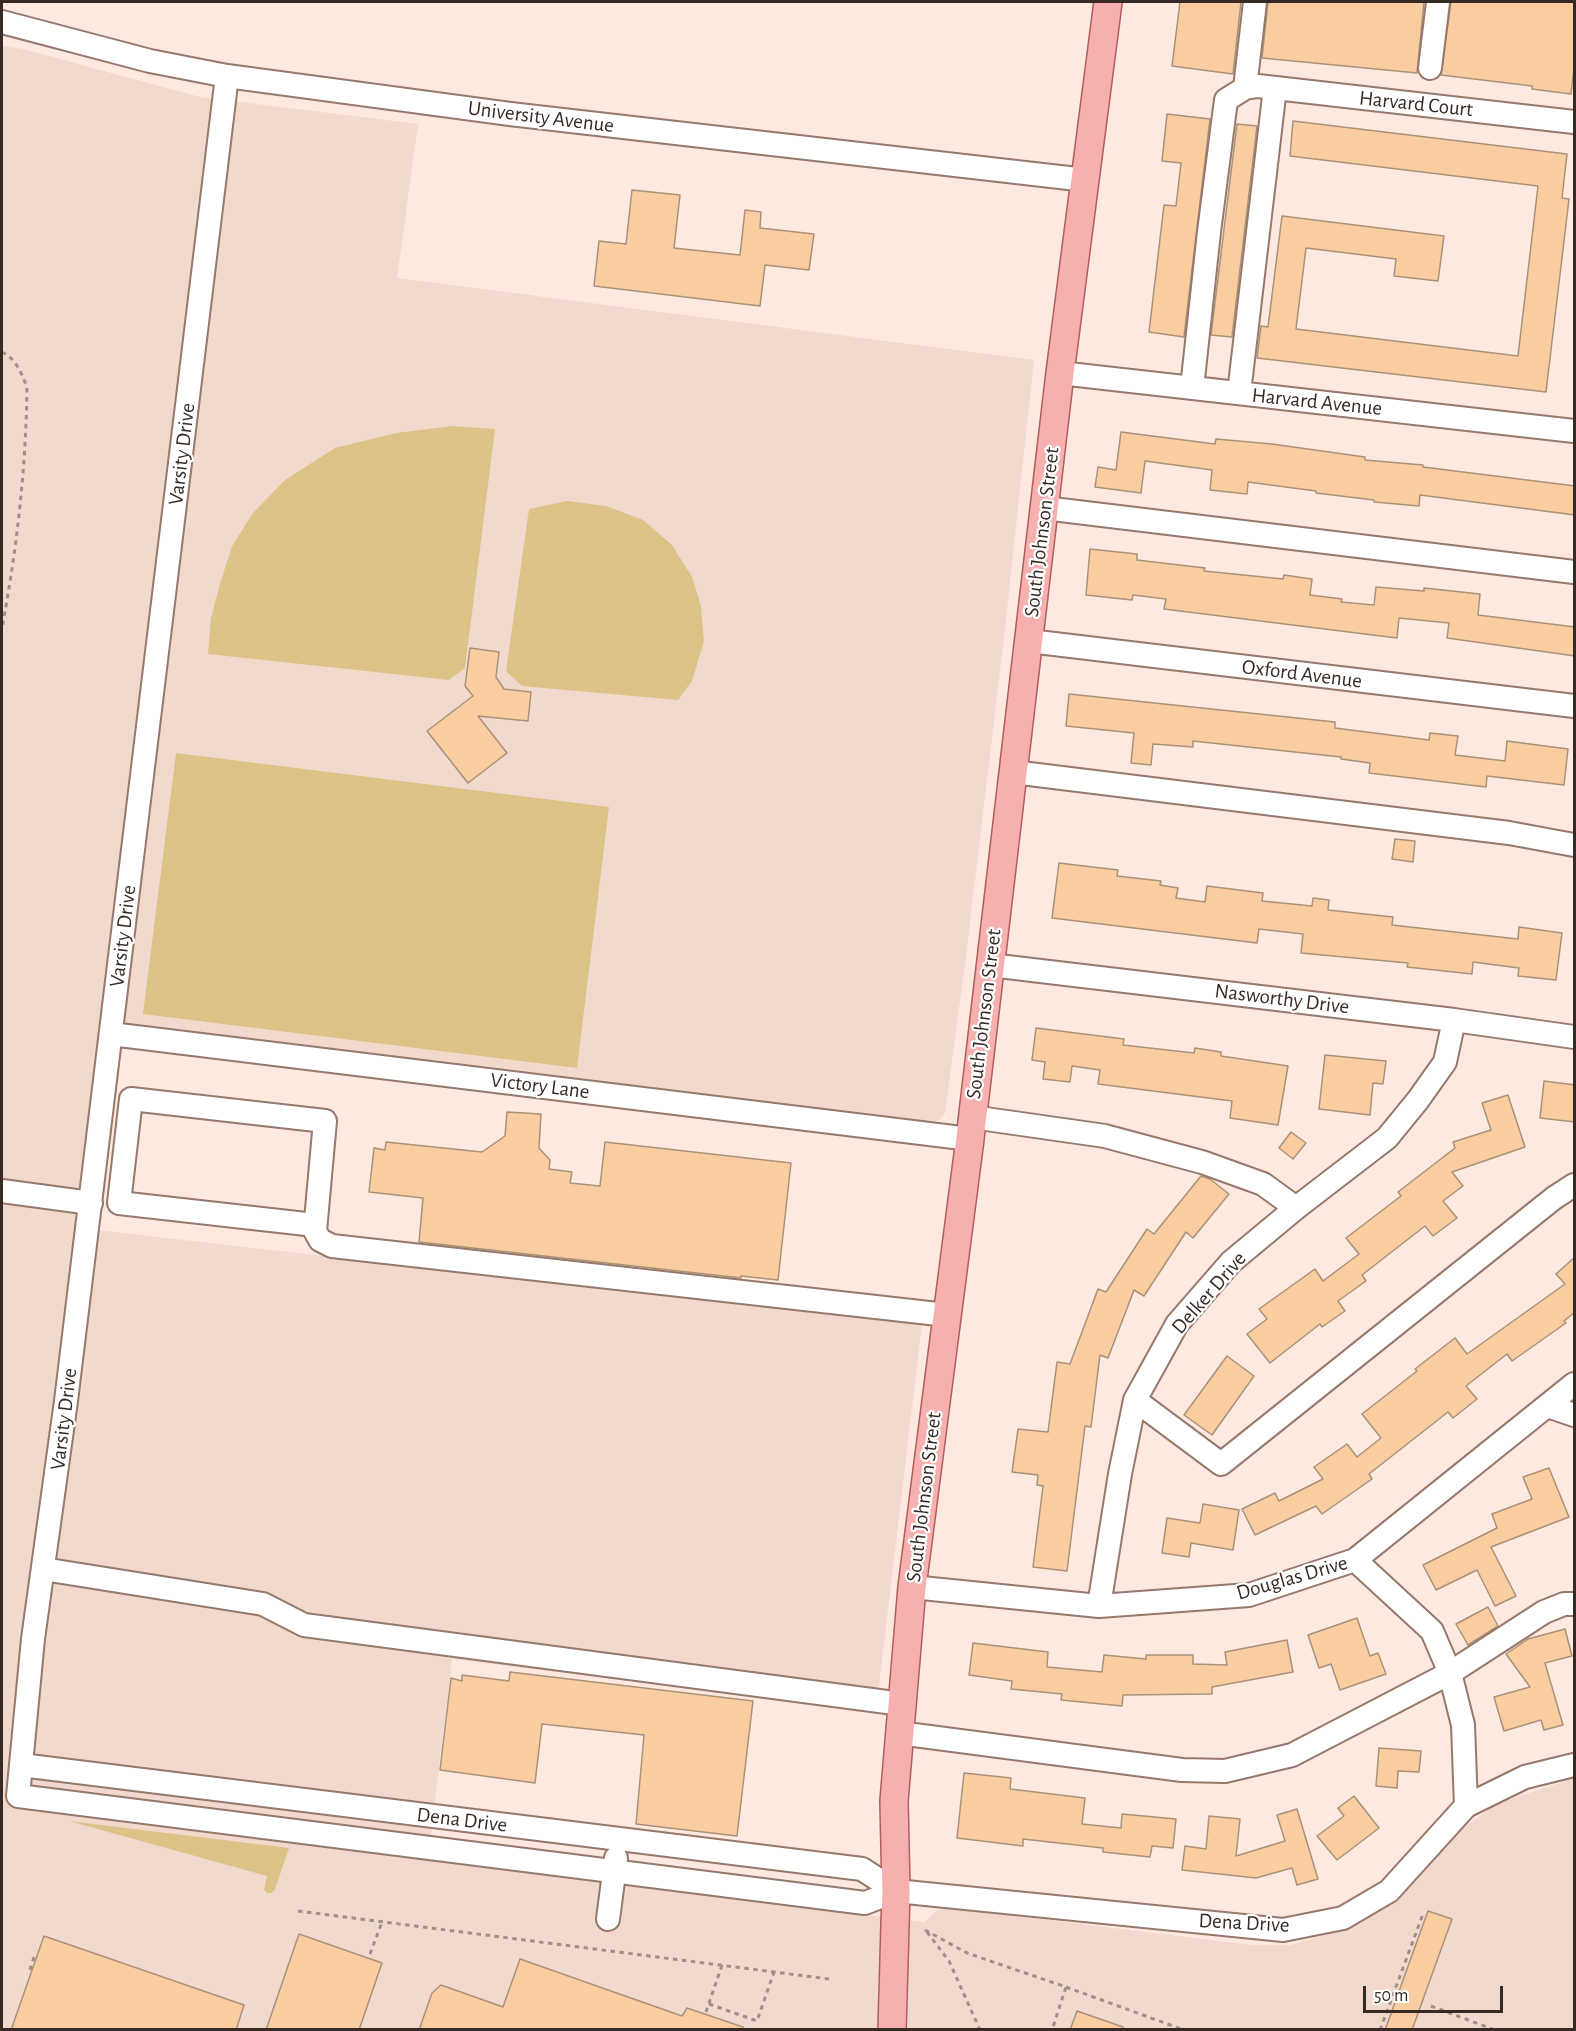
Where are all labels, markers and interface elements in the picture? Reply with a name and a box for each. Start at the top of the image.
street label: Harvard Court [1358,85,1474,123]
street label: University Avenue [467,96,615,138]
street label: Harvard Avenue [1251,383,1383,421]
street label: Varsity Drive [163,402,201,506]
street label: South Johnson Street [1019,446,1065,618]
street label: Oxford Avenue [1240,654,1364,694]
street label: Varsity Drive [104,884,142,988]
street label: South Johnson Street [961,928,1007,1100]
street label: Nasworthy Drive [1213,978,1351,1020]
street label: Victory Lane [489,1067,591,1105]
street label: Delker Drive [1166,1247,1252,1339]
street label: Varsity Drive [45,1367,83,1471]
street label: South Johnson Street [901,1411,947,1583]
street label: Douglas Drive [1233,1550,1351,1606]
street label: Dena Drive [415,1802,509,1838]
street label: Dena Drive [1198,1908,1290,1938]
scale bar [1366,1974,1506,2012]
text: 50 m [1374,1987,1408,2005]

